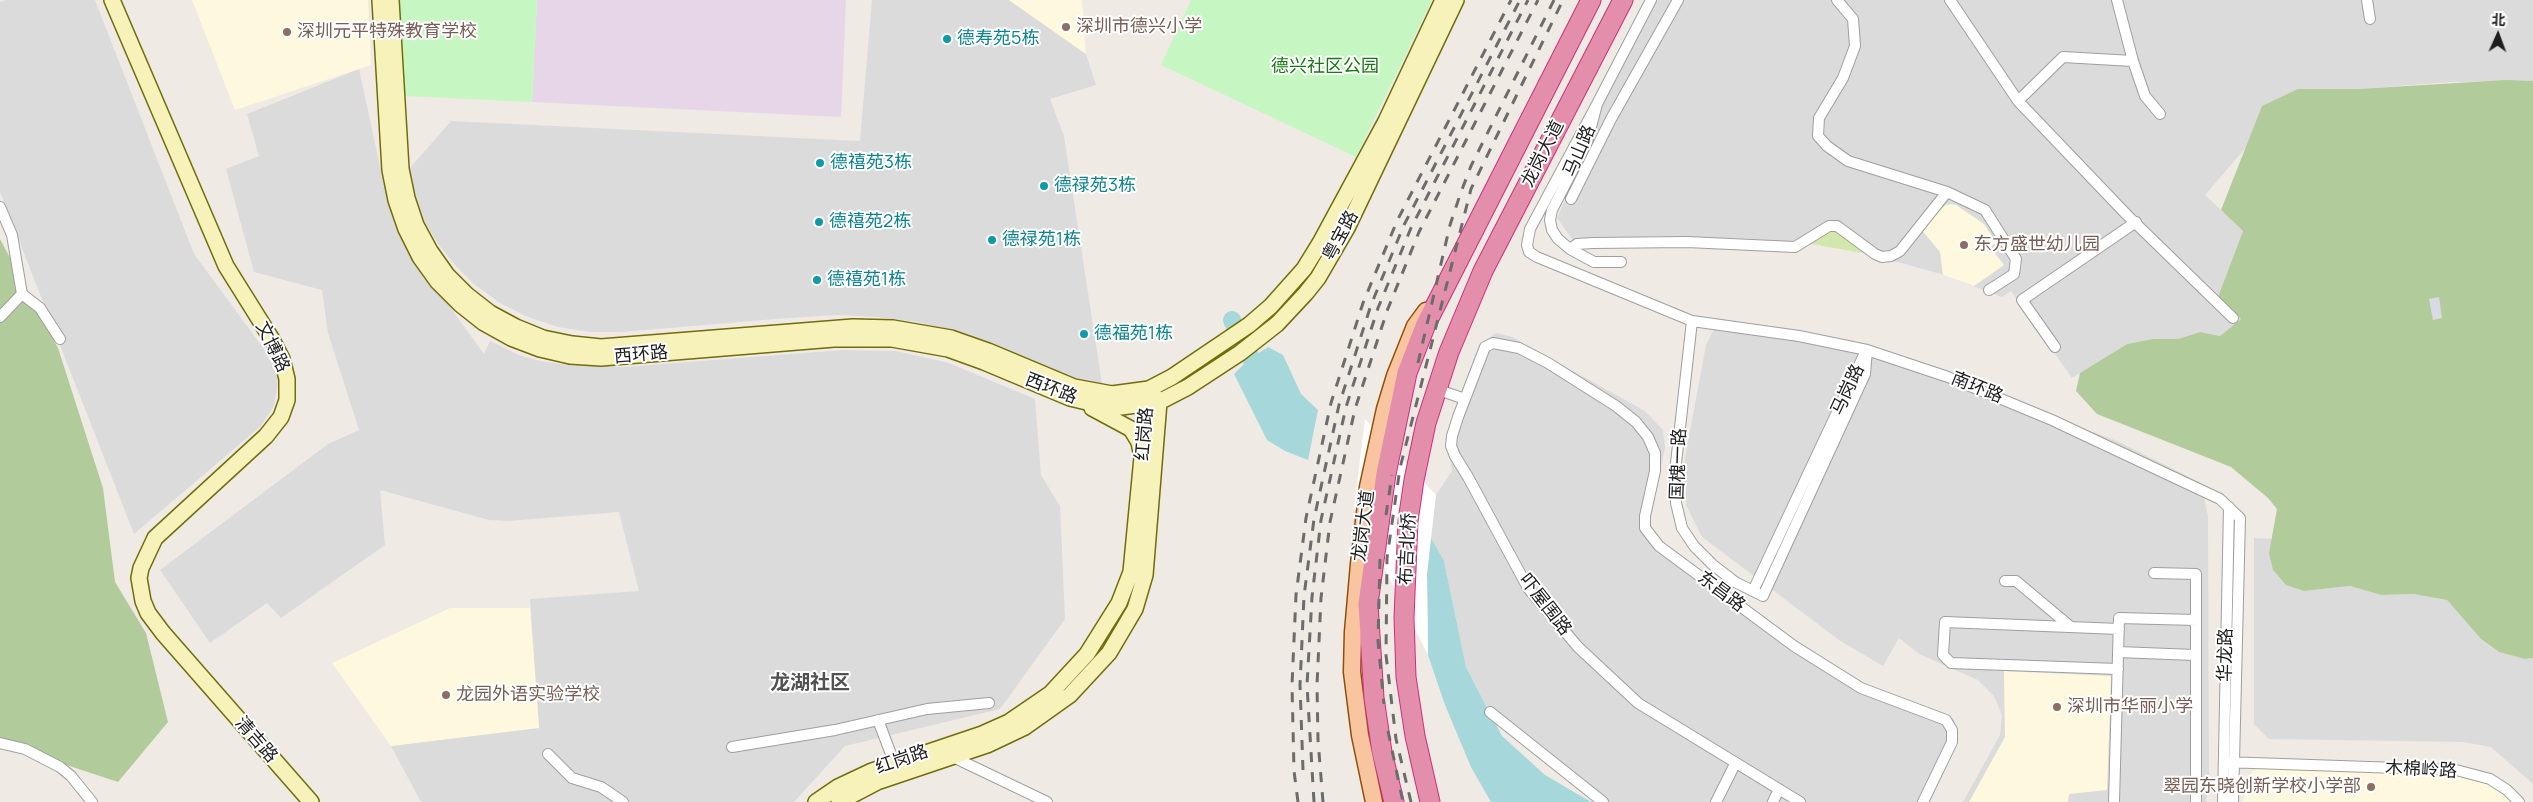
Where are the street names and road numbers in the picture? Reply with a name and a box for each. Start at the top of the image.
street label: 龙岗大道 [1517,117,1569,191]
street label: 马山路 [1560,122,1600,180]
street label: 粤宝路 [1319,207,1363,265]
street label: 文博路 [250,318,294,376]
street label: 西环路 [613,342,669,368]
street label: 马岗路 [1827,361,1869,419]
street label: 南环路 [1948,368,2006,408]
street label: 西环路 [1022,369,1080,409]
street label: 红岗路 [1132,406,1158,462]
street label: 国槐一路 [1667,428,1691,500]
street label: 龙岗大道 [1349,489,1379,563]
street label: 布吉北桥 [1395,512,1421,586]
street label: 东昌路 [1693,567,1749,617]
street label: 吓屋围路 [1514,570,1576,640]
street label: 华龙路 [2215,628,2237,682]
street label: 清吉路 [230,713,282,767]
street label: 红岗路 [873,741,931,779]
street label: 木棉岭路 [2384,757,2458,783]

